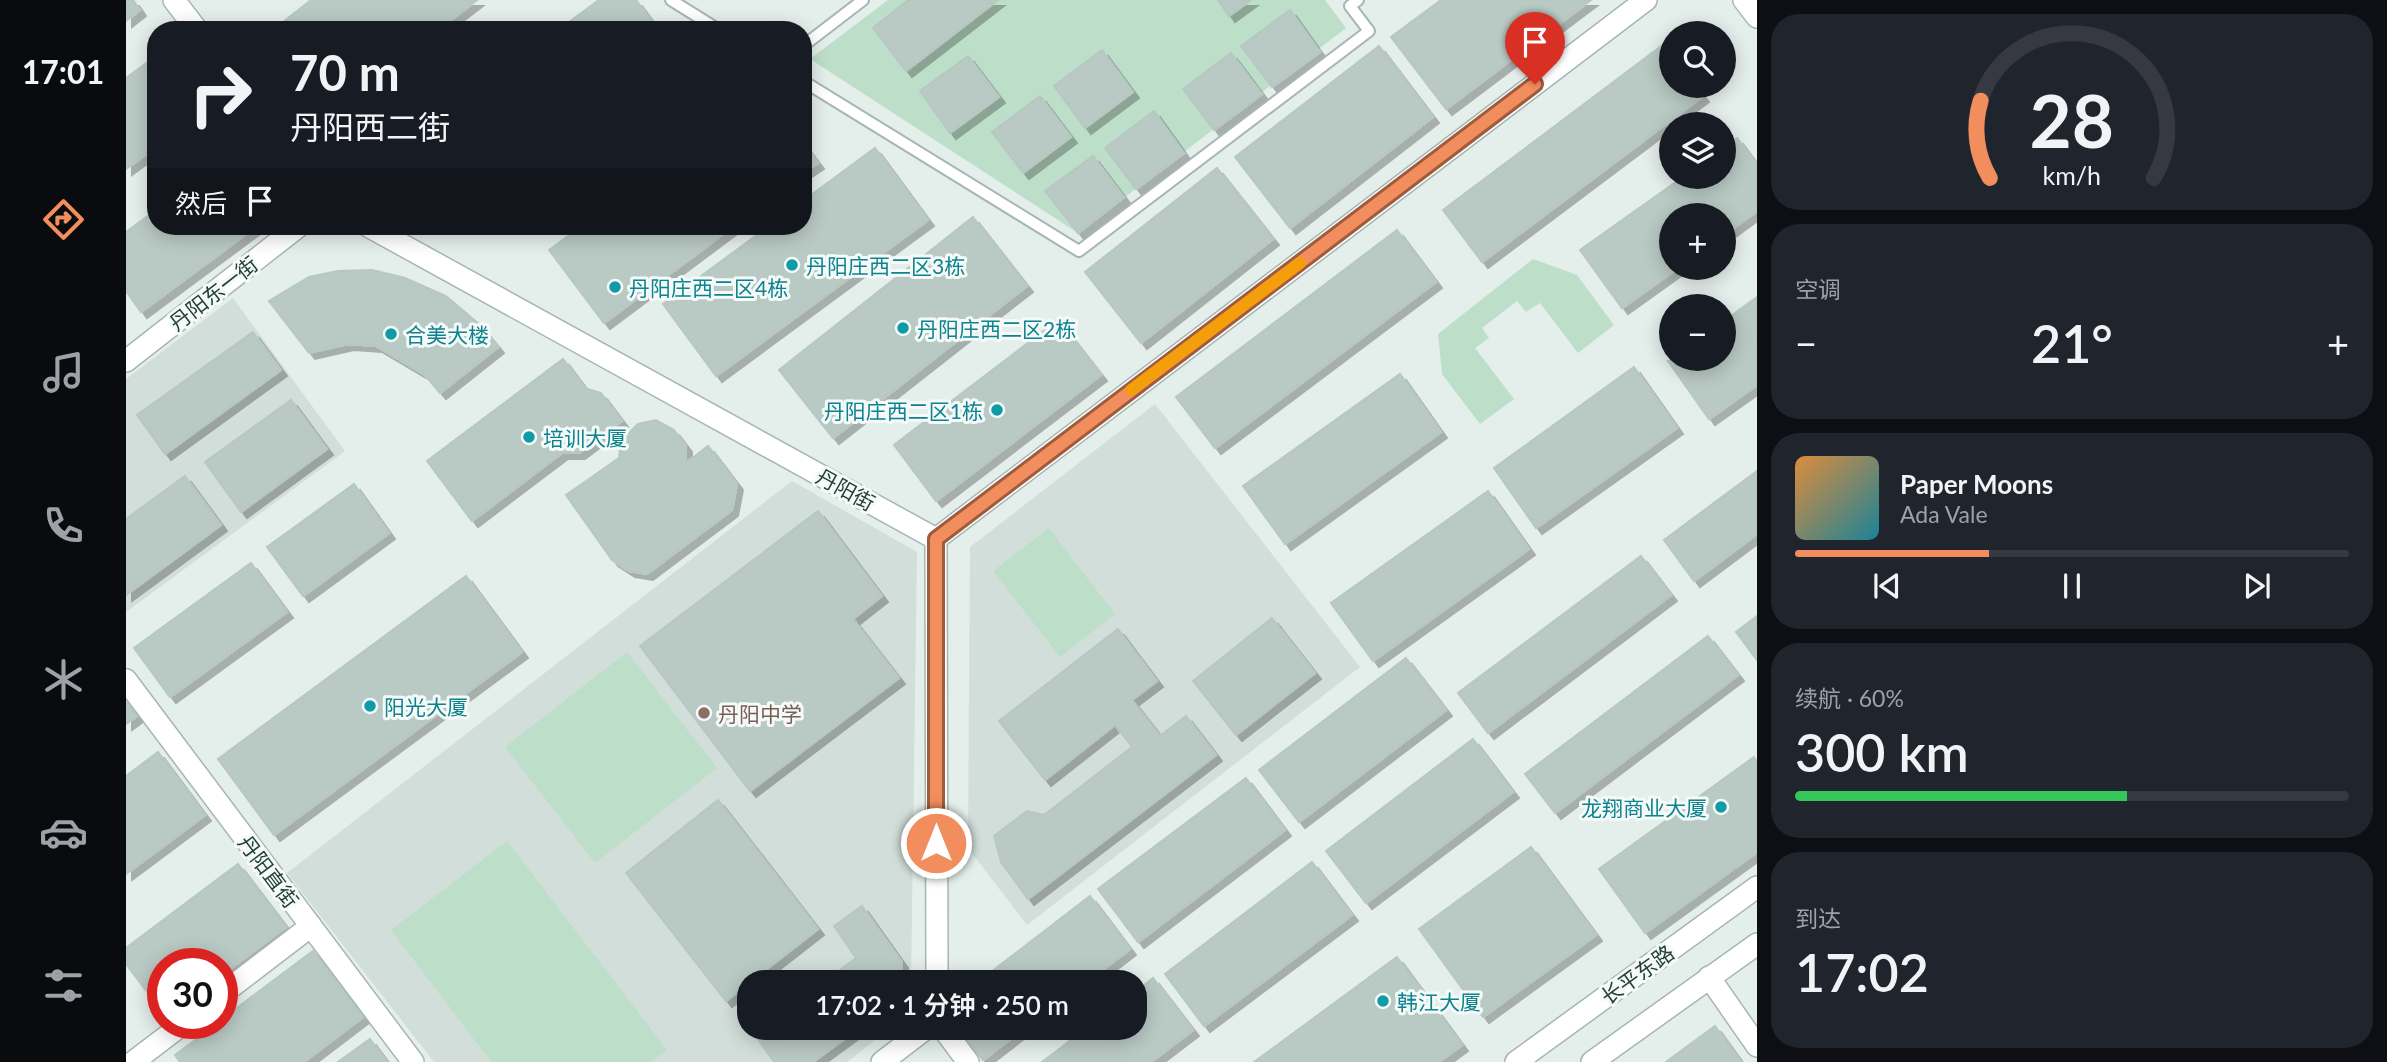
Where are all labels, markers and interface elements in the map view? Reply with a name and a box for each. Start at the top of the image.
pin [1505,12.0,1565,84]
map controls [1659,21,1736,371]
button: search [1659,21,1736,98]
icon: arrive [1516,23,1554,61]
text: 70 m [290,43,400,101]
icon: right [175,49,266,140]
text: 17:01 [22,52,104,91]
text: 28 [2030,76,2114,164]
text: 丹阳西二街 [290,107,450,146]
button: layers [1659,112,1736,189]
text: km/h [2043,160,2101,190]
icon: arrive [241,182,279,220]
text: 然后 [175,187,227,219]
icon: directions [39,195,88,244]
button: + [1659,203,1736,280]
street label: 丹阳东一街 [164,251,262,335]
place label: 丹阳庄西二区3栋 [806,253,965,278]
marker: 丹阳庄西二区3栋 [784,257,800,273]
place label: 丹阳庄西二区4栋 [629,275,788,300]
text: 空调 [1795,275,1841,303]
marker: 丹阳庄西二区4栋 [607,279,623,295]
button: − [1659,294,1736,371]
text: 21° [2031,312,2113,374]
place label: 丹阳庄西二区2栋 [917,316,1076,341]
marker: 丹阳庄西二区2栋 [895,320,911,336]
text: − [1795,320,1817,366]
text: + [2327,320,2349,366]
place label: 合美大楼 [405,322,489,347]
marker: 合美大楼 [383,326,399,342]
icon: music [39,348,88,397]
place label: 丹阳庄西二区1栋 [824,398,983,423]
marker: 丹阳庄西二区1栋 [989,402,1005,418]
place label: 培训大厦 [543,425,627,450]
marker: 培训大厦 [521,429,537,445]
street label: 丹阳街 [812,463,880,515]
text: Paper Moons [1900,468,2053,500]
text: Ada Vale [1900,500,1988,528]
icon: phone [39,501,88,550]
icon: previous [1868,567,1906,605]
icon: pause [2053,567,2091,605]
icon: next [2238,567,2276,605]
icon: climate [39,655,88,704]
text: 续航 · 60% [1795,684,1904,712]
place label: 阳光大厦 [384,694,468,719]
marker: 阳光大厦 [362,698,378,714]
place label: 丹阳中学 [718,701,802,726]
marker: 丹阳中学 [696,705,712,721]
text: 300 km [1795,721,1969,783]
place label: 龙翔商业大厦 [1581,795,1707,820]
marker: 龙翔商业大厦 [1713,799,1729,815]
position arrow [899,806,973,880]
icon: car [39,808,88,857]
street label: 丹阳直街 [234,830,304,912]
text: 到达 [1795,904,1841,932]
street label: 长平东路 [1596,939,1678,1009]
text: 17:02 [1795,941,1929,1003]
speed limit sign: 30 [147,948,238,1039]
icon: filters [39,961,88,1010]
text: 17:02 · 1 分钟 · 250 m [815,989,1069,1021]
place label: 韩江大厦 [1397,989,1481,1014]
marker: 韩江大厦 [1375,993,1391,1009]

